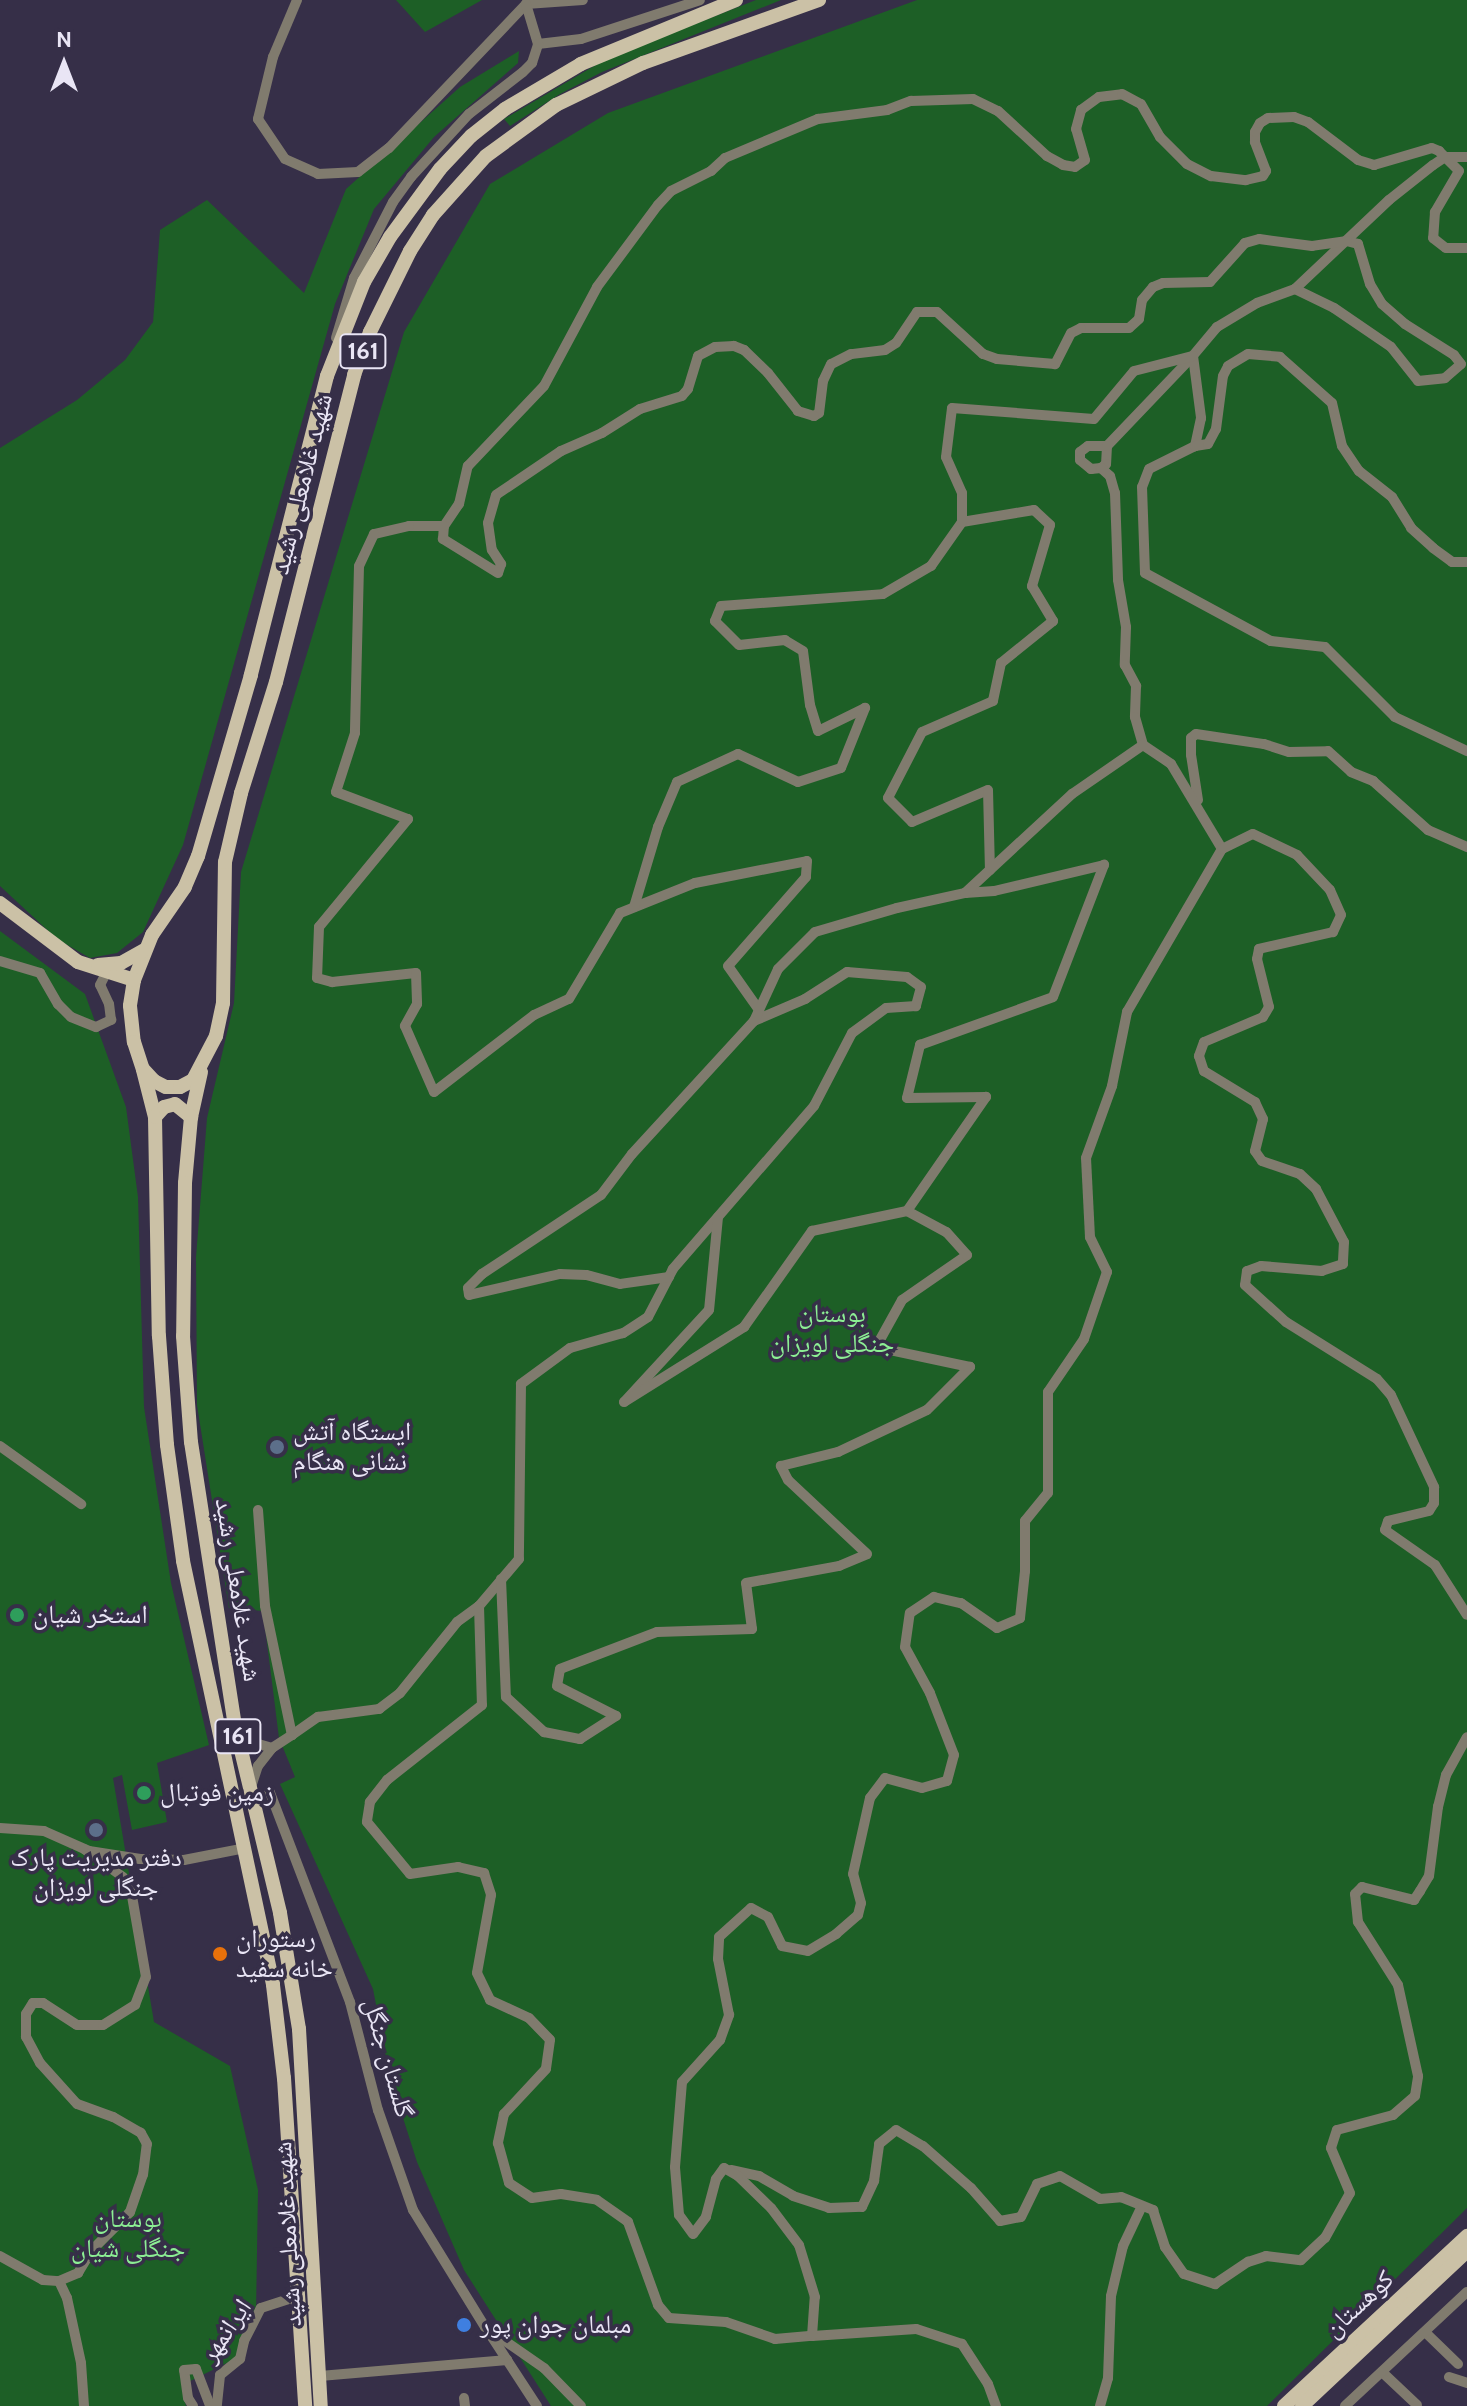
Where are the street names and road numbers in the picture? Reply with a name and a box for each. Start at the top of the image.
road number: 161 [339,331,387,371]
street label: شهید غلامعلی رشید [264,390,340,578]
street label: شهید غلامعلی رشید [208,1496,268,1684]
road number: 161 [214,1716,262,1756]
street label: گلستان جنگل [356,1995,420,2121]
street label: شهید غلامعلی رشید [268,2141,308,2327]
street label: کوهستان [1317,2264,1401,2344]
street label: ایرانمهر [193,2293,259,2369]

